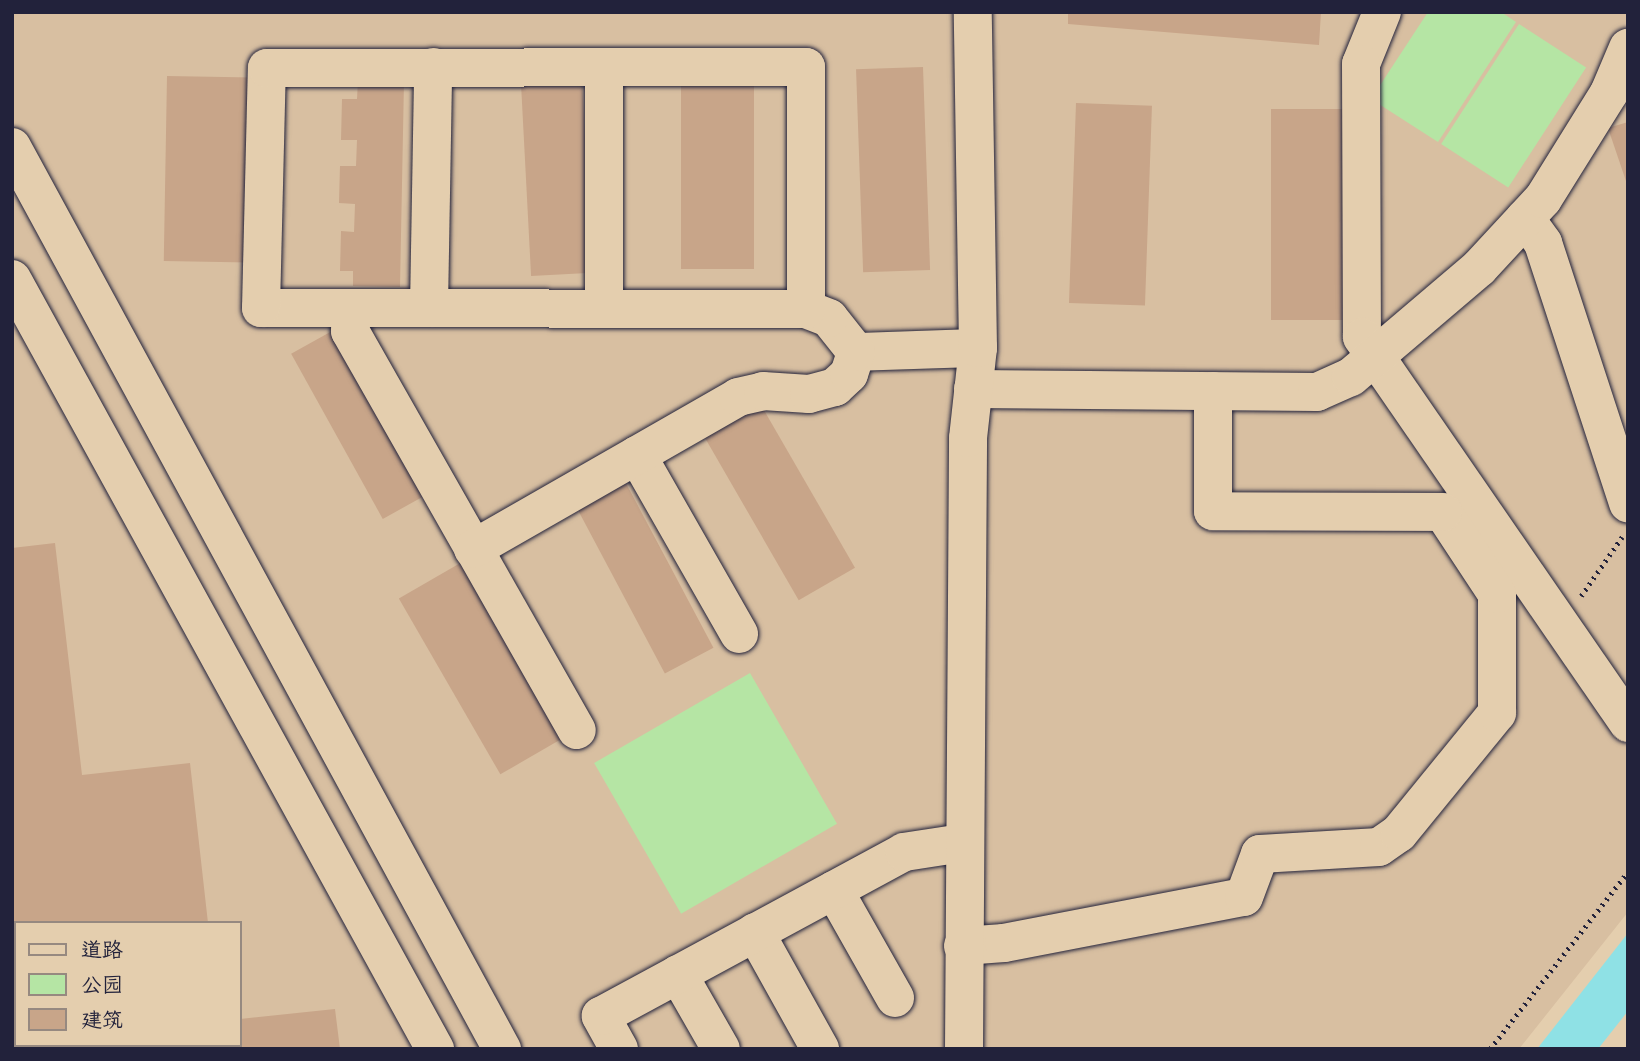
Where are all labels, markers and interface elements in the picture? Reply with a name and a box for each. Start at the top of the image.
legend [14,921,242,1047]
text: 道路 [81,931,123,969]
text: 公园 [81,966,123,1004]
text: 建筑 [81,1001,123,1039]

